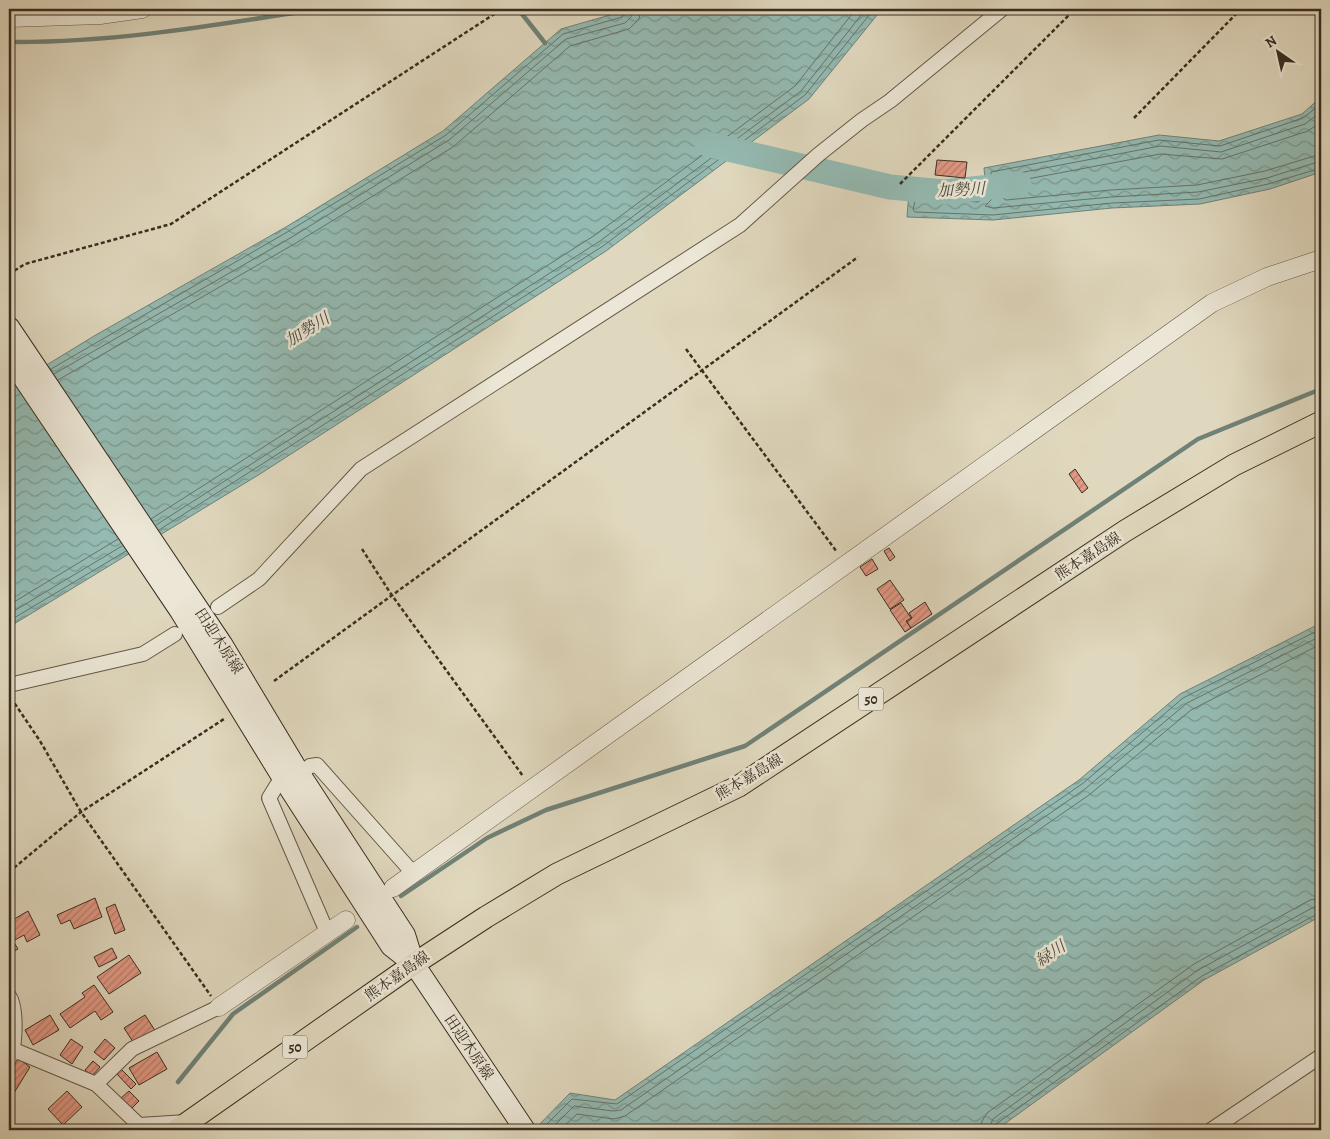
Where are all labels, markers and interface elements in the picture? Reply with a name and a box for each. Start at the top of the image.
north arrow [1252,28,1302,78]
text: N [1261,31,1281,52]
water label: 加勢川 [937,178,988,202]
water label: 加勢川 [281,307,335,352]
street label: 熊本嘉島線 [1051,527,1125,585]
street label: 田迎木原線 [190,604,248,678]
road number: 50 [858,688,884,711]
street label: 熊本嘉島線 [712,749,786,805]
water label: 緑川 [1031,935,1072,972]
street label: 熊本嘉島線 [361,946,433,1006]
street label: 田迎木原線 [440,1010,498,1084]
road number: 50 [282,1036,308,1058]

